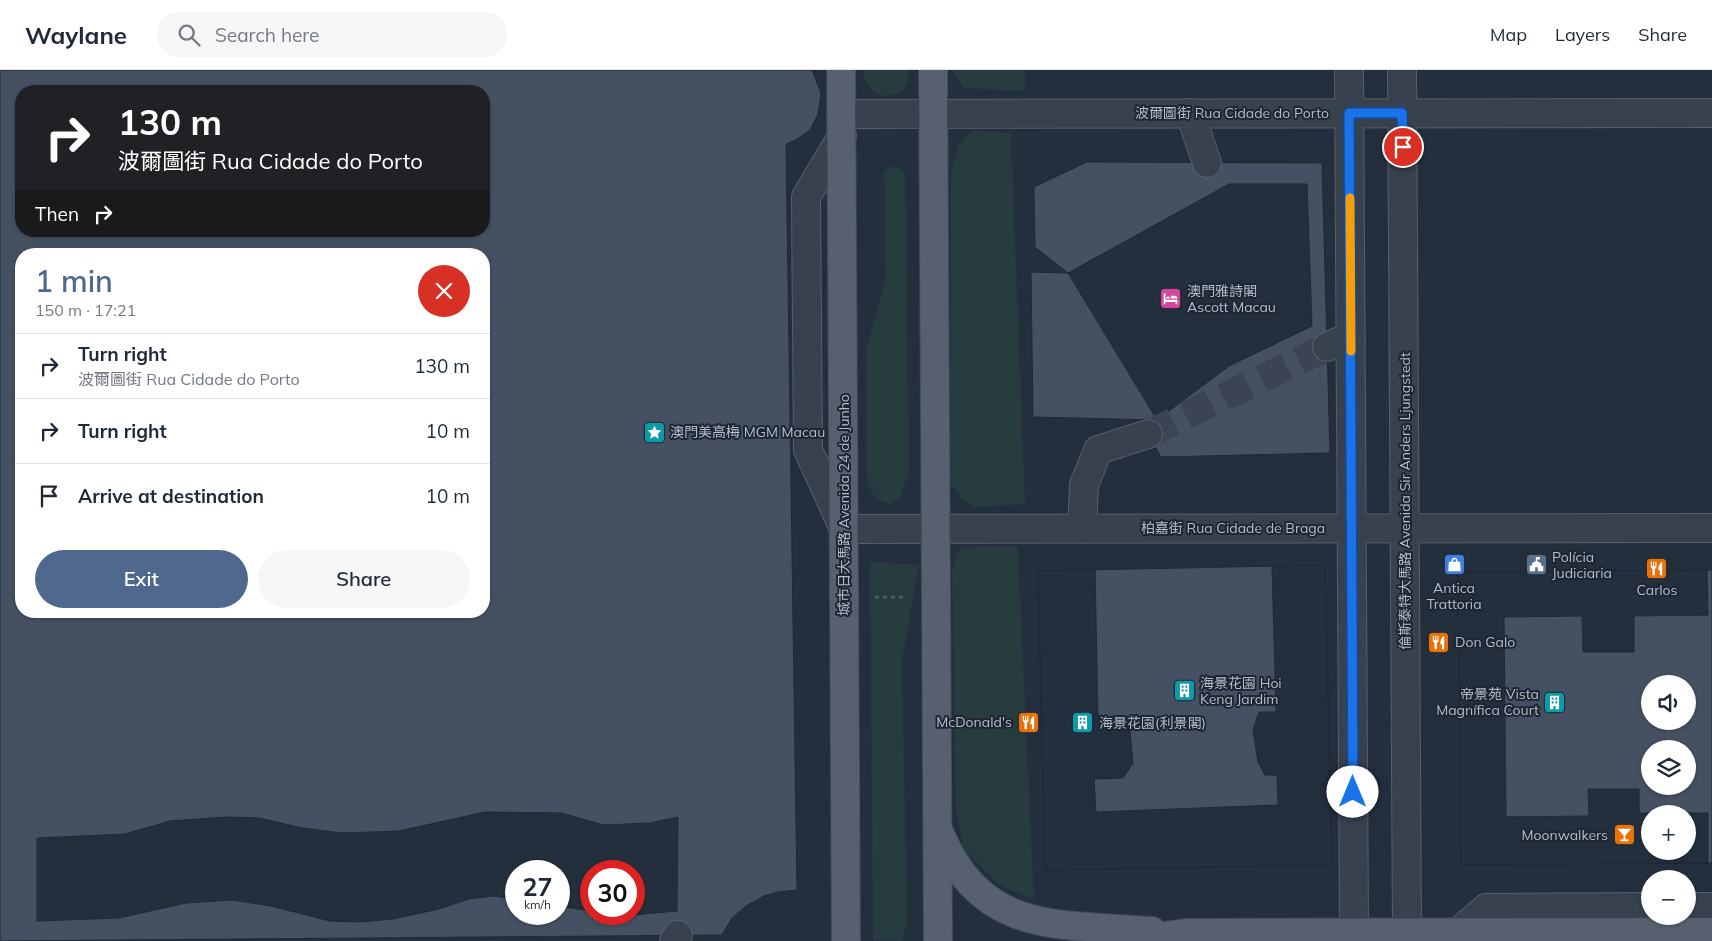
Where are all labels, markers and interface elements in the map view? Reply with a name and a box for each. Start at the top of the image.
search box [157,12,507,57]
text: Waylane [25,20,127,50]
icon: search [175,21,203,49]
text: Search here [215,23,319,47]
text: Map [1490,23,1527,46]
text: Layers [1555,23,1610,46]
text: Share [1638,23,1687,46]
text: 130 m [118,100,222,144]
street label: 波爾圖街 Rua Cidade do Porto [1135,104,1329,122]
icon: right [35,105,100,170]
pin [1382,126,1424,168]
icon: arrive [1389,133,1417,161]
text: 波爾圖街 Rua Cidade do Porto [118,147,423,175]
icon: right [89,200,117,228]
text: Then [35,202,79,226]
text: 1 min [35,262,113,300]
button: close [418,265,470,317]
place label: 澳門雅詩閣 Ascott Macau [1187,282,1276,316]
hotel icon: 澳門雅詩閣 Ascott Macau [1159,287,1183,311]
text: 150 m · 17:21 [35,300,136,320]
text: Turn right [78,342,167,366]
icon: right [35,352,63,380]
street label: 倫斯泰特大馬路 Avenida Sir Anders Ljungstedt [1396,352,1414,650]
text: 130 m [414,354,470,378]
text: 波爾圖街 Rua Cidade do Porto [78,369,300,389]
street label: 城市日大馬路 Avenida 24 de Junho [835,394,853,616]
icon: right [35,417,63,445]
text: Turn right [78,419,167,443]
text: 10 m [426,419,470,443]
place icon: 澳門美高梅 MGM Macau [642,420,666,444]
place label: 澳門美高梅 MGM Macau [670,423,825,441]
icon: arrive [35,482,63,510]
text: Arrive at destination [78,484,264,508]
text: 10 m [426,484,470,508]
street label: 柏嘉街 Rua Cidade de Braga [1141,519,1325,537]
place label: Polícia Judiciaria [1552,548,1612,582]
button: Exit [35,550,248,608]
button: Share [258,550,470,608]
shop icon: Antica Trattoria [1442,553,1466,577]
public building icon: Polícia Judiciaria [1524,553,1548,577]
restaurant icon: Carlos [1645,556,1669,580]
place label: Antica Trattoria [1426,579,1482,613]
place label: Carlos [1636,581,1678,599]
restaurant icon: Don Galo [1427,630,1451,654]
place label: Don Galo [1455,633,1515,651]
place label: 海景花園 Hoi Keng Jardim [1200,674,1282,708]
map controls [1641,675,1696,925]
button: sound [1641,675,1696,730]
building icon: 海景花園 Hoi Keng Jardim [1172,679,1196,703]
place label: 帝景苑 Vista Magnífica Court [1436,685,1539,719]
building icon: 帝景苑 Vista Magnífica Court [1543,690,1567,714]
restaurant icon: McDonald's [1016,710,1040,734]
building icon: 海景花園(利景閣) [1071,711,1095,735]
place label: McDonald's [936,713,1012,731]
place label: 海景花園(利景閣) [1099,714,1206,732]
button: layers [1641,740,1696,795]
position arrow [1326,765,1378,817]
button: + [1641,805,1696,860]
bar icon: Moonwalkers [1612,823,1636,847]
place label: Moonwalkers [1522,826,1608,844]
speed limit sign: 30 [580,860,645,925]
button: − [1641,870,1696,925]
text: 27 [522,871,553,902]
text: km/h [524,897,551,912]

